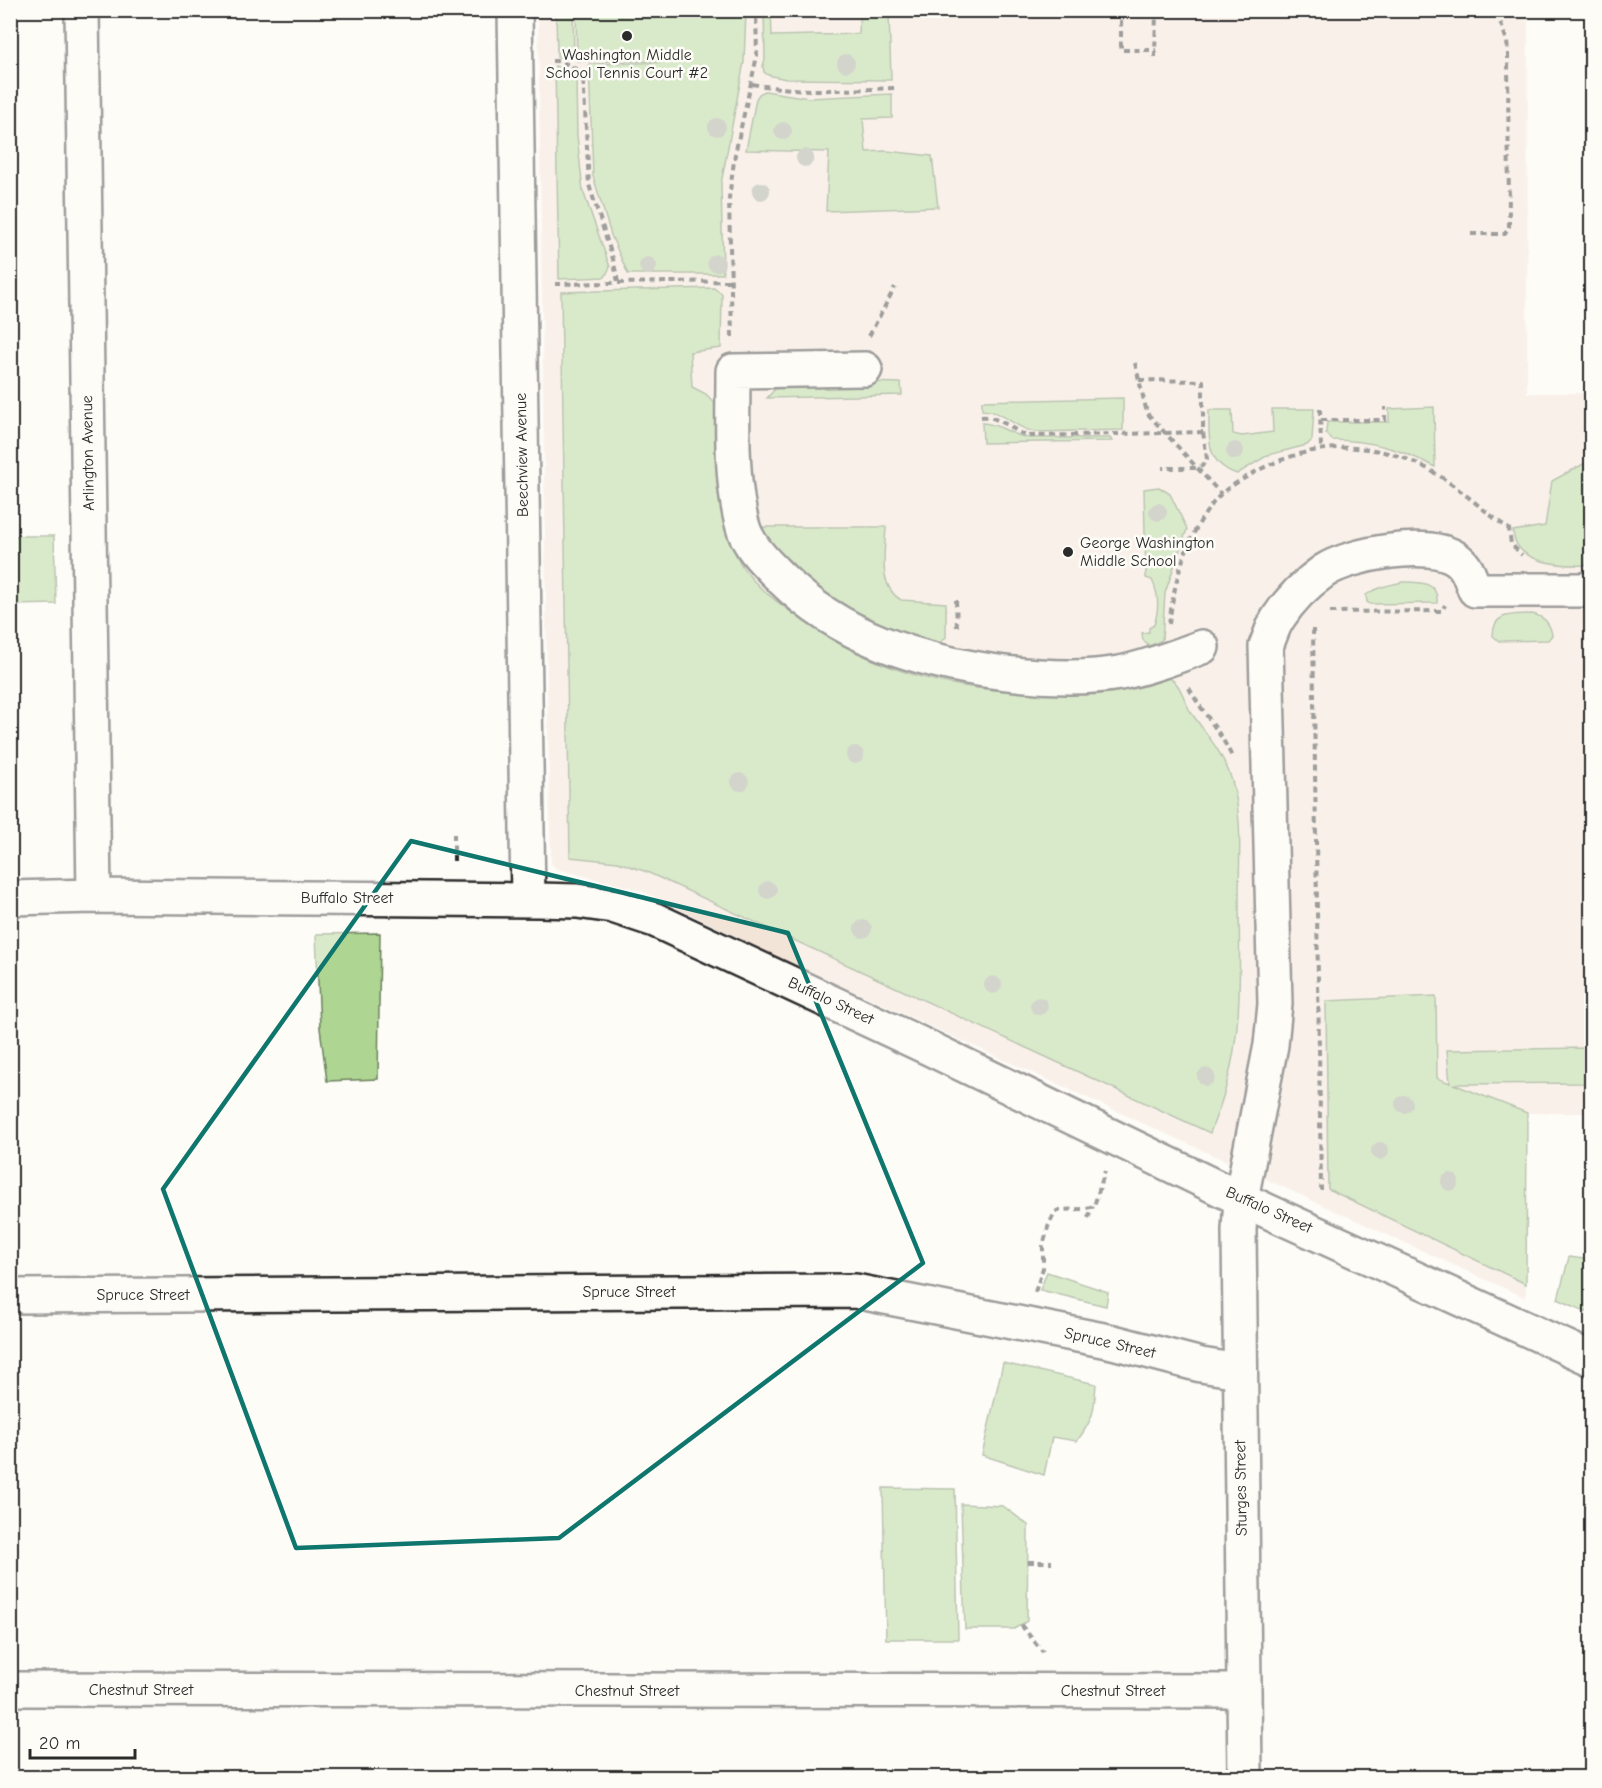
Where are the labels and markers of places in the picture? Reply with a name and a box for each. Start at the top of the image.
marker: Washington Middle School Tennis Court #2 [620,29,634,43]
place label: Washington Middle School Tennis Court #2 [546,46,708,82]
place label: George Washington Middle School [1080,534,1214,570]
marker: George Washington Middle School [1061,545,1075,559]

